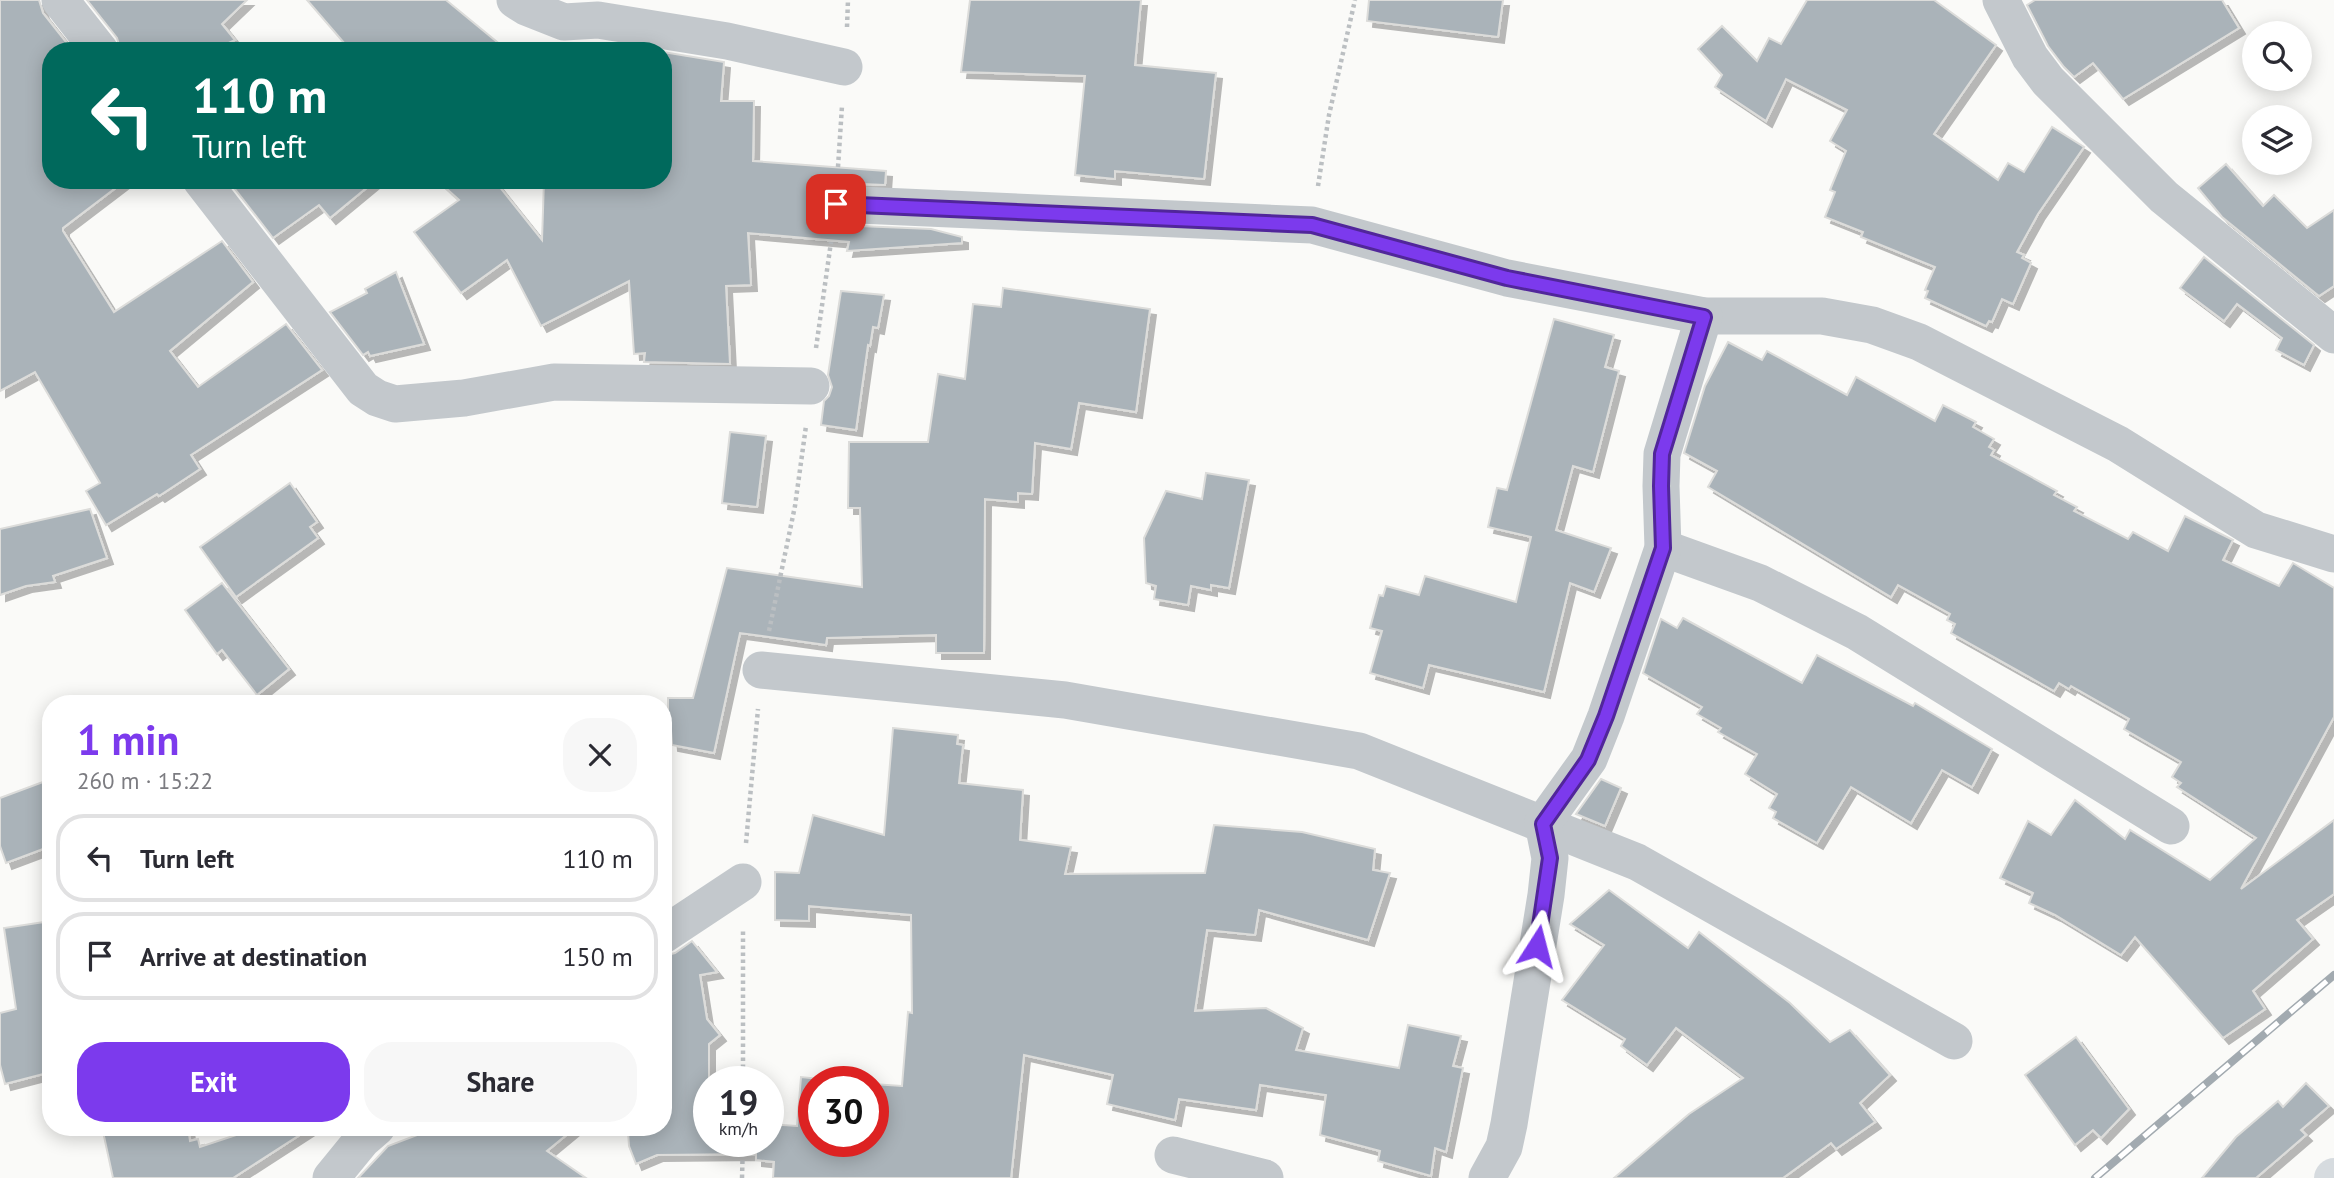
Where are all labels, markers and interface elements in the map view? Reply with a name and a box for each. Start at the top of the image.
map controls [2242,21,2312,175]
button: search [2242,21,2312,91]
text: 110 m [192,63,327,127]
icon: left [77,70,168,161]
button: layers [2242,105,2312,175]
text: Turn left [192,125,307,167]
pin [806,174,866,234]
icon: arrive [817,185,855,223]
text: 1 min [77,712,179,767]
button: close [563,718,637,792]
text: 260 m · 15:22 [77,766,213,795]
icon: left [81,839,119,877]
text: Turn left [140,842,234,875]
text: 110 m [562,842,633,875]
position arrow [1500,909,1574,983]
icon: arrive [81,937,119,975]
text: Arrive at destination [140,940,367,973]
text: 150 m [562,940,633,973]
button: Exit [77,1042,350,1122]
button: Share [364,1042,637,1122]
speed limit sign: 30 [798,1066,889,1157]
text: 19 [719,1079,758,1125]
text: km/h [719,1117,758,1140]

